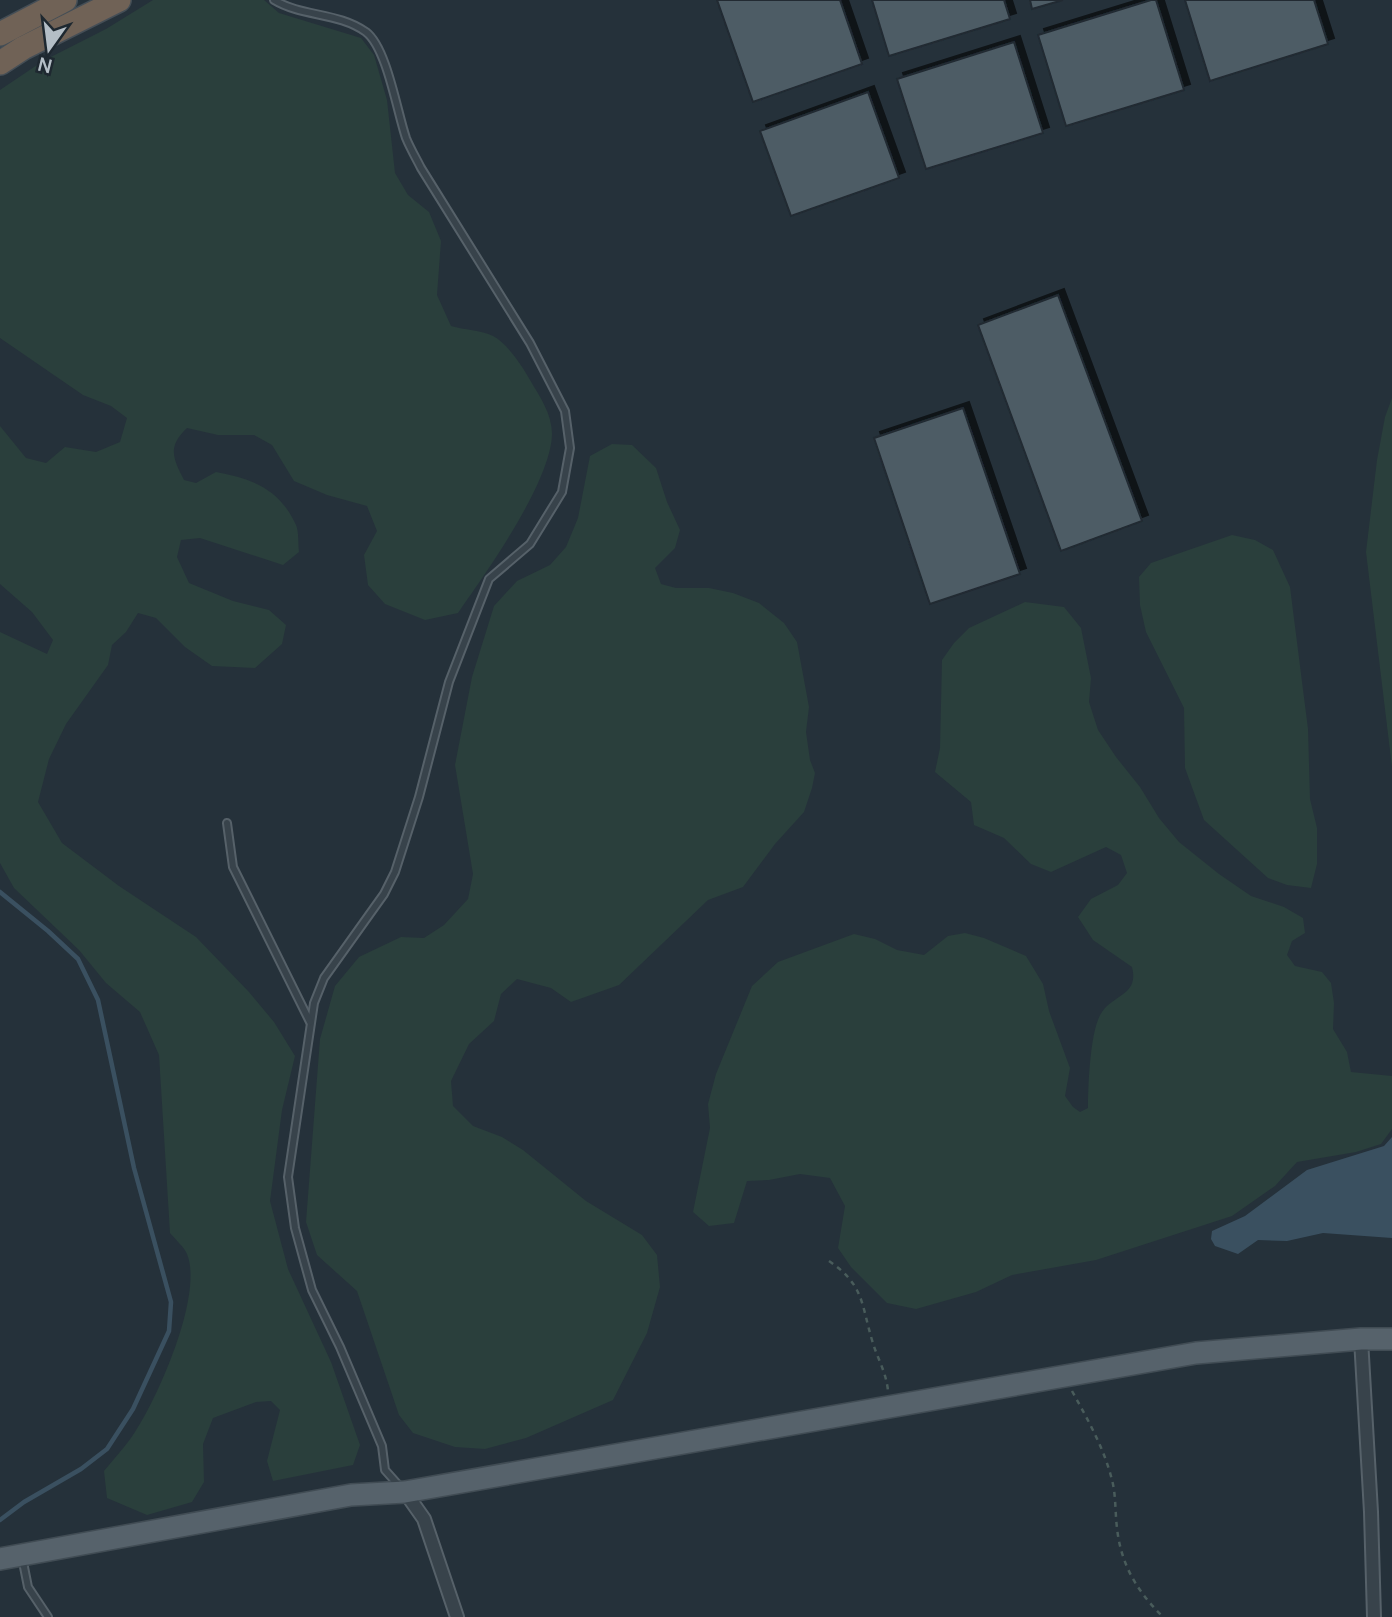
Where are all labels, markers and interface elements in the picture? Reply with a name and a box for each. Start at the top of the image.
north arrow [14,14,84,84]
text: N [35,51,55,80]

